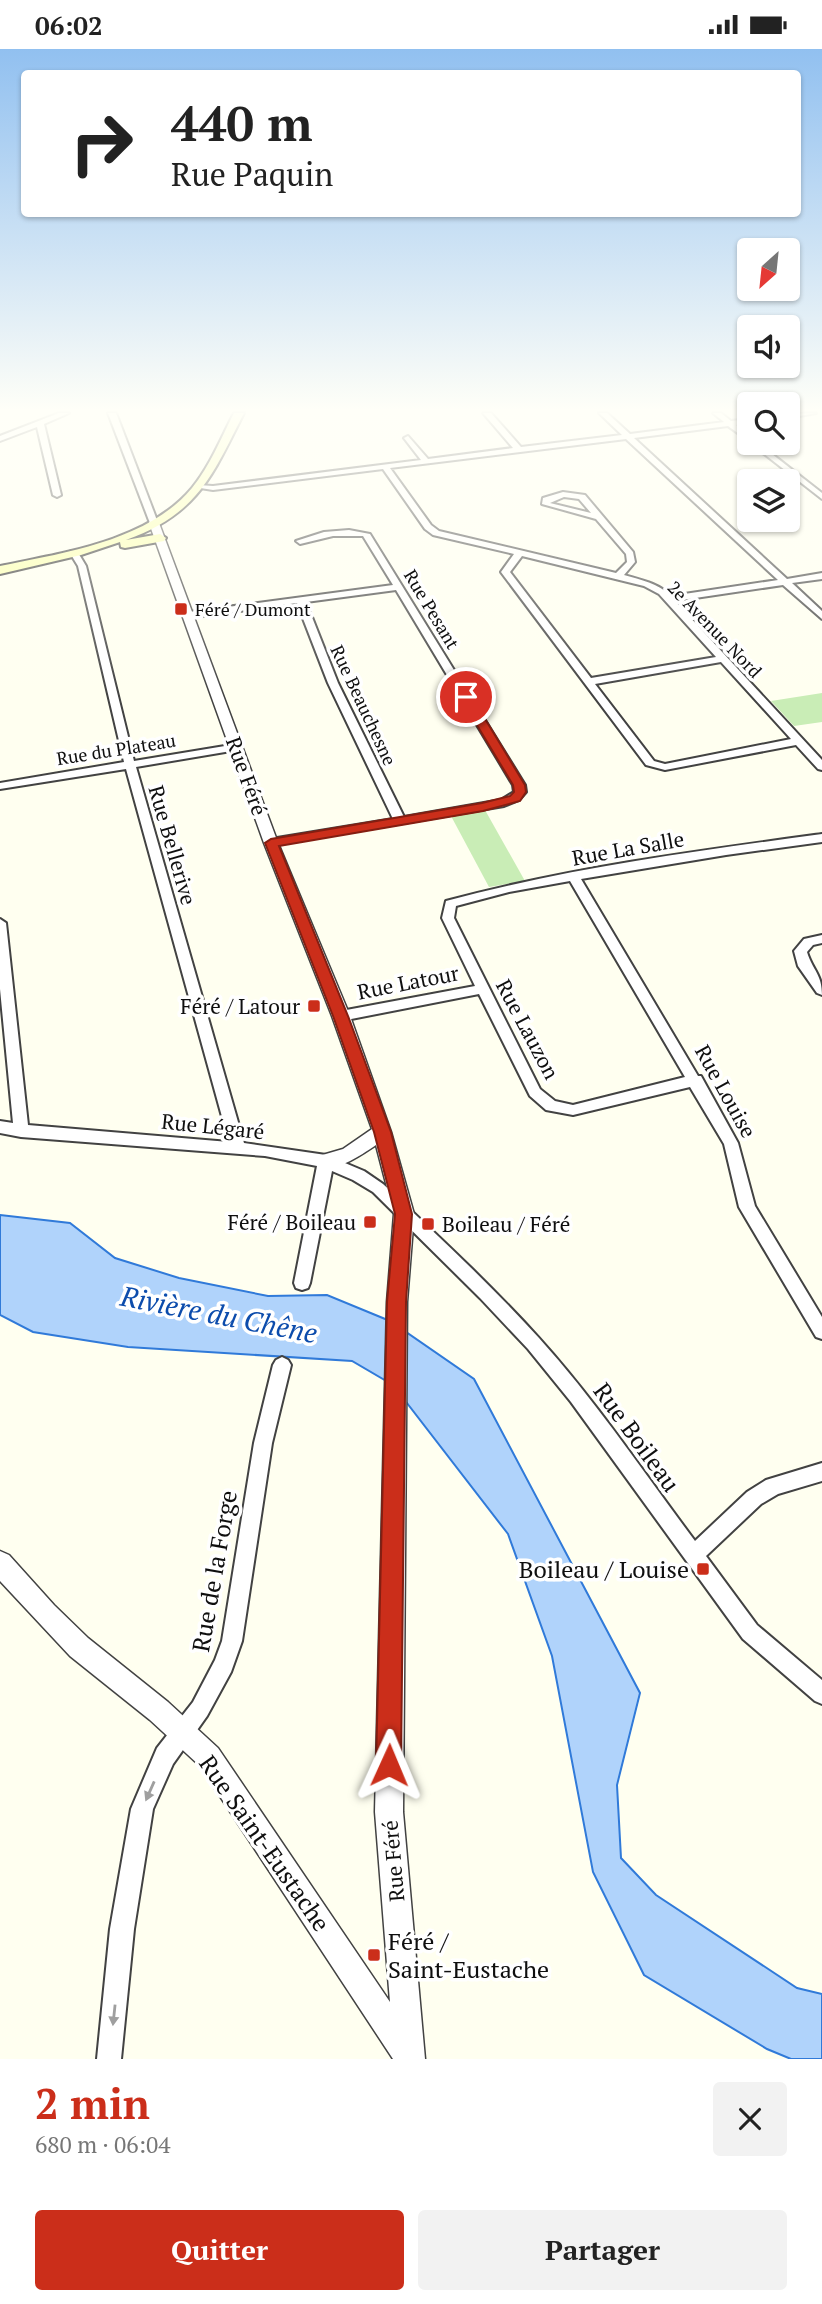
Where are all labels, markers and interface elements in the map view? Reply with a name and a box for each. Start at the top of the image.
text: 06:02 [35,8,103,42]
text: 440 m [171,90,313,155]
icon: right [56,98,147,189]
text: Rue Paquin [171,153,333,195]
north arrow [737,238,800,301]
map controls [737,238,800,532]
button: sound [737,315,800,378]
button: search [737,392,800,455]
button: layers [737,469,800,532]
street label: Rue Pesant [399,565,465,653]
street label: 2e Avenue Nord [663,575,767,683]
place label: Féré / Dumont [195,597,311,621]
marker: Féré / Dumont [173,601,189,617]
street label: Rue Beauchesne [326,641,402,769]
pin [436,667,496,727]
icon: arrive [447,678,485,716]
street label: Rue du Plateau [55,728,177,770]
street label: Rue Féré [220,733,274,819]
street label: Rue Bellerive [143,782,203,908]
street label: Rue La Salle [570,824,686,872]
street label: Rue Latour [355,958,461,1006]
street label: Rue Lauzon [490,974,566,1084]
place label: Féré / Latour [180,992,300,1020]
marker: Féré / Latour [306,998,322,1014]
street label: Rue Louise [689,1039,763,1143]
street label: Rue Légaré [160,1107,266,1145]
place label: Féré / Boileau [228,1208,356,1236]
place label: Boileau / Féré [442,1210,570,1238]
marker: Féré / Boileau [362,1214,378,1230]
marker: Boileau / Féré [420,1216,436,1232]
water label: Rivière du Chêne [117,1277,321,1351]
street label: Rue Boileau [587,1376,688,1498]
street label: Rue de la Forge [184,1488,244,1654]
place label: Boileau / Louise [519,1553,689,1585]
marker: Boileau / Louise [695,1561,711,1577]
position arrow [352,1728,426,1802]
street label: Rue Saint-Eustache [192,1749,338,1937]
one-way arrow [144,1781,156,1801]
street label: Rue Féré [375,1819,411,1903]
place label: Féré / Saint-Eustache [388,1925,549,1985]
marker: Féré / Saint-Eustache [366,1947,382,1963]
one-way arrow [108,2004,119,2026]
text: 2 min [35,2075,150,2131]
button: close [713,2082,787,2156]
text: 680 m · 06:04 [35,2129,170,2160]
button: Quitter [35,2210,404,2290]
button: Partager [418,2210,787,2290]

